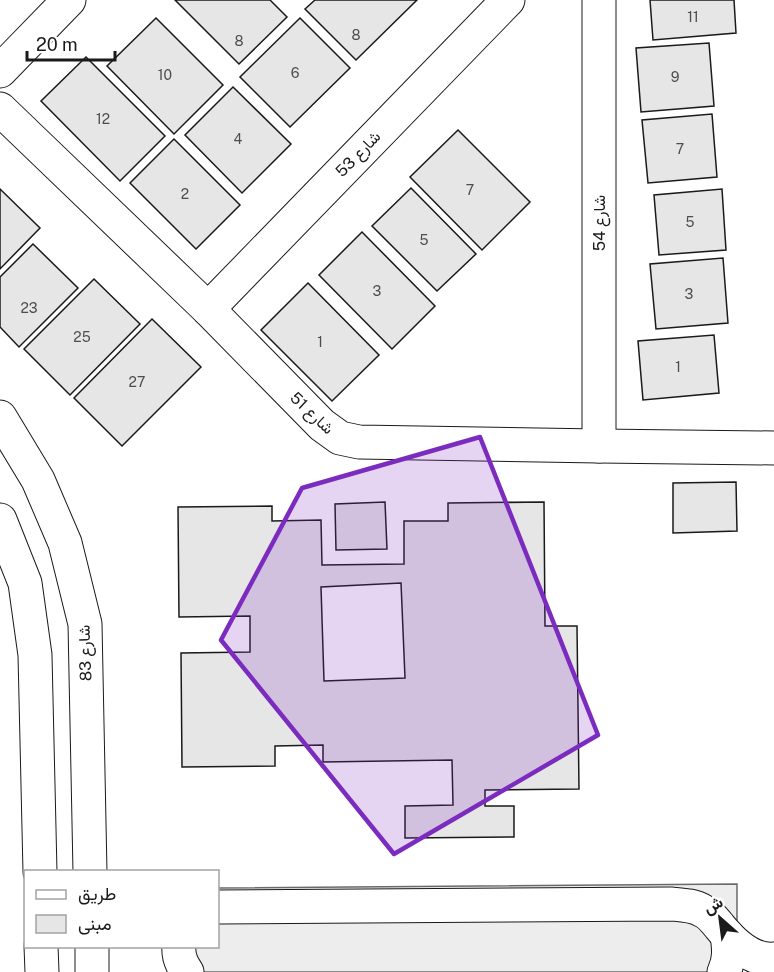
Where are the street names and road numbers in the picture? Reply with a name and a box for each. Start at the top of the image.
street label: شارع 53 [332,127,386,182]
street label: شارع 54 [590,195,611,251]
street label: شارع 51 [285,388,338,439]
street label: شارع 83 [75,624,97,682]

